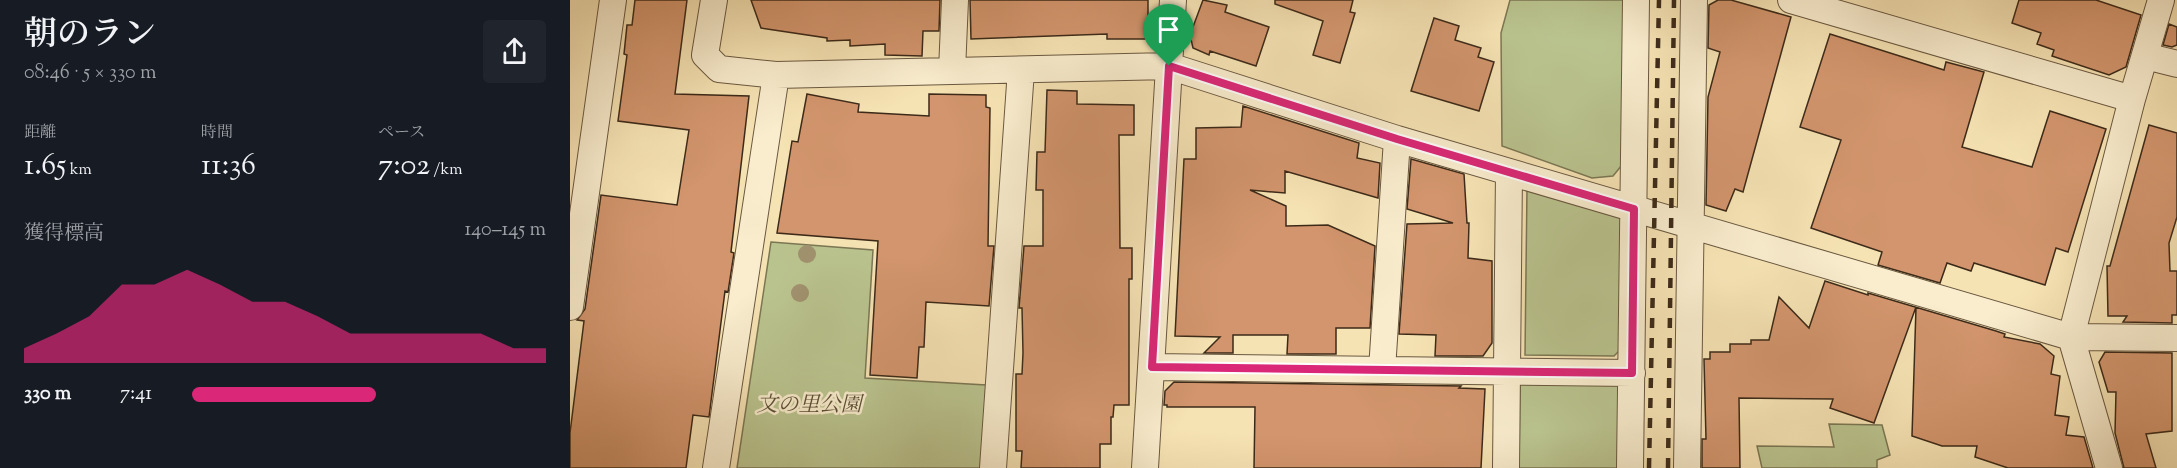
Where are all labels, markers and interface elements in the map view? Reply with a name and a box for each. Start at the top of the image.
pin [1143,4,1194,66]
text: 朝のラン [24,12,156,60]
icon: arrive [1152,13,1185,46]
button: share [483,20,546,83]
text: 08:46 · 5 × 330 m [24,59,156,88]
text: 距離 [24,122,56,145]
text: 時間 [201,122,233,145]
text: ペース [378,122,425,145]
text: 1.65 [24,145,66,188]
text: 11:36 [201,145,256,188]
text: 7:02 [378,145,430,188]
text: km [66,159,92,182]
text: /km [430,159,462,182]
text: 140–145 m [464,216,546,245]
text: 獲得標高 [24,220,104,249]
text: 330 m [24,380,71,409]
text: 7:41 [120,380,152,409]
park label: 文の里公園 [757,391,864,421]

